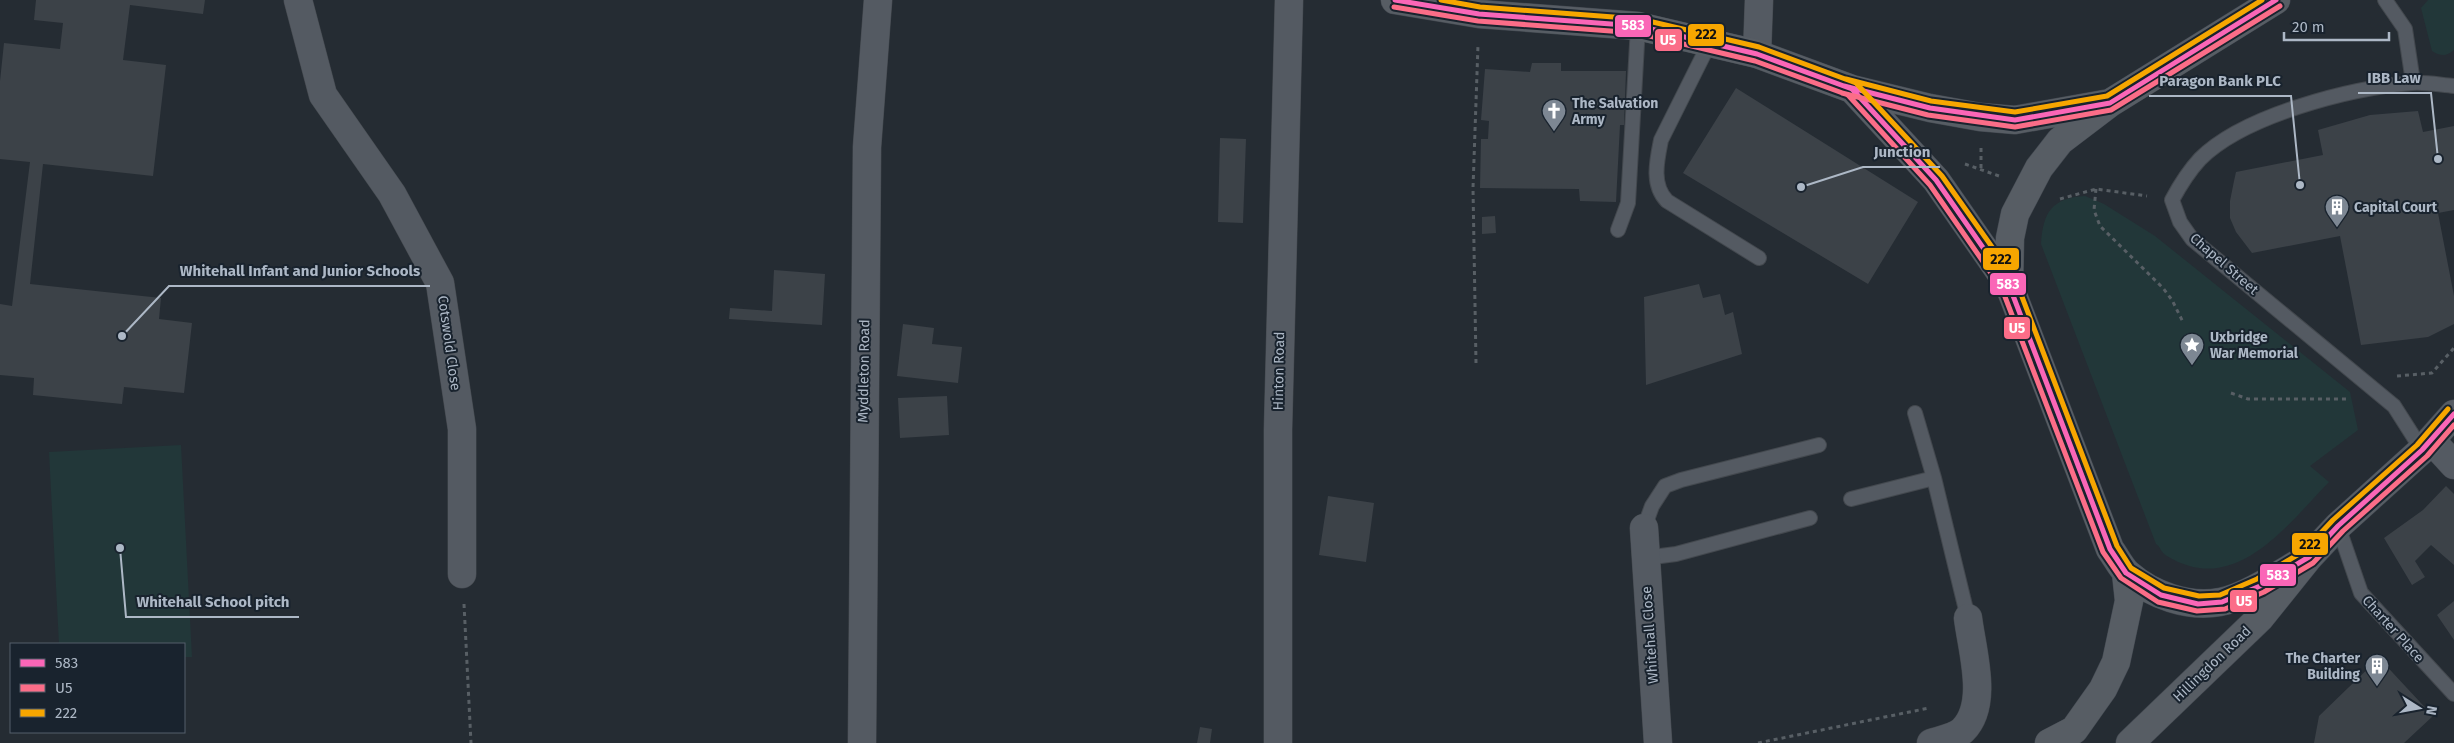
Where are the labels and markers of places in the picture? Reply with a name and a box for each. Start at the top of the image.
callout: IBB Law [2358,63,2431,93]
callout: Paragon Bank PLC [2149,66,2291,96]
place label: The Salvation Army [1571,95,1658,128]
church icon: The Salvation Army [1541,98,1567,132]
callout: Junction [1863,137,1940,167]
building icon: Capital Court [2324,194,2350,228]
place label: Capital Court [2354,199,2438,216]
callout: Whitehall Infant and Junior Schools [169,256,430,286]
place label: Uxbridge War Memorial [2210,329,2299,362]
place icon: Uxbridge War Memorial [2179,332,2205,366]
callout: Whitehall School pitch [126,587,299,617]
place label: The Charter Building [2286,650,2360,683]
building icon: The Charter Building [2364,653,2390,687]

